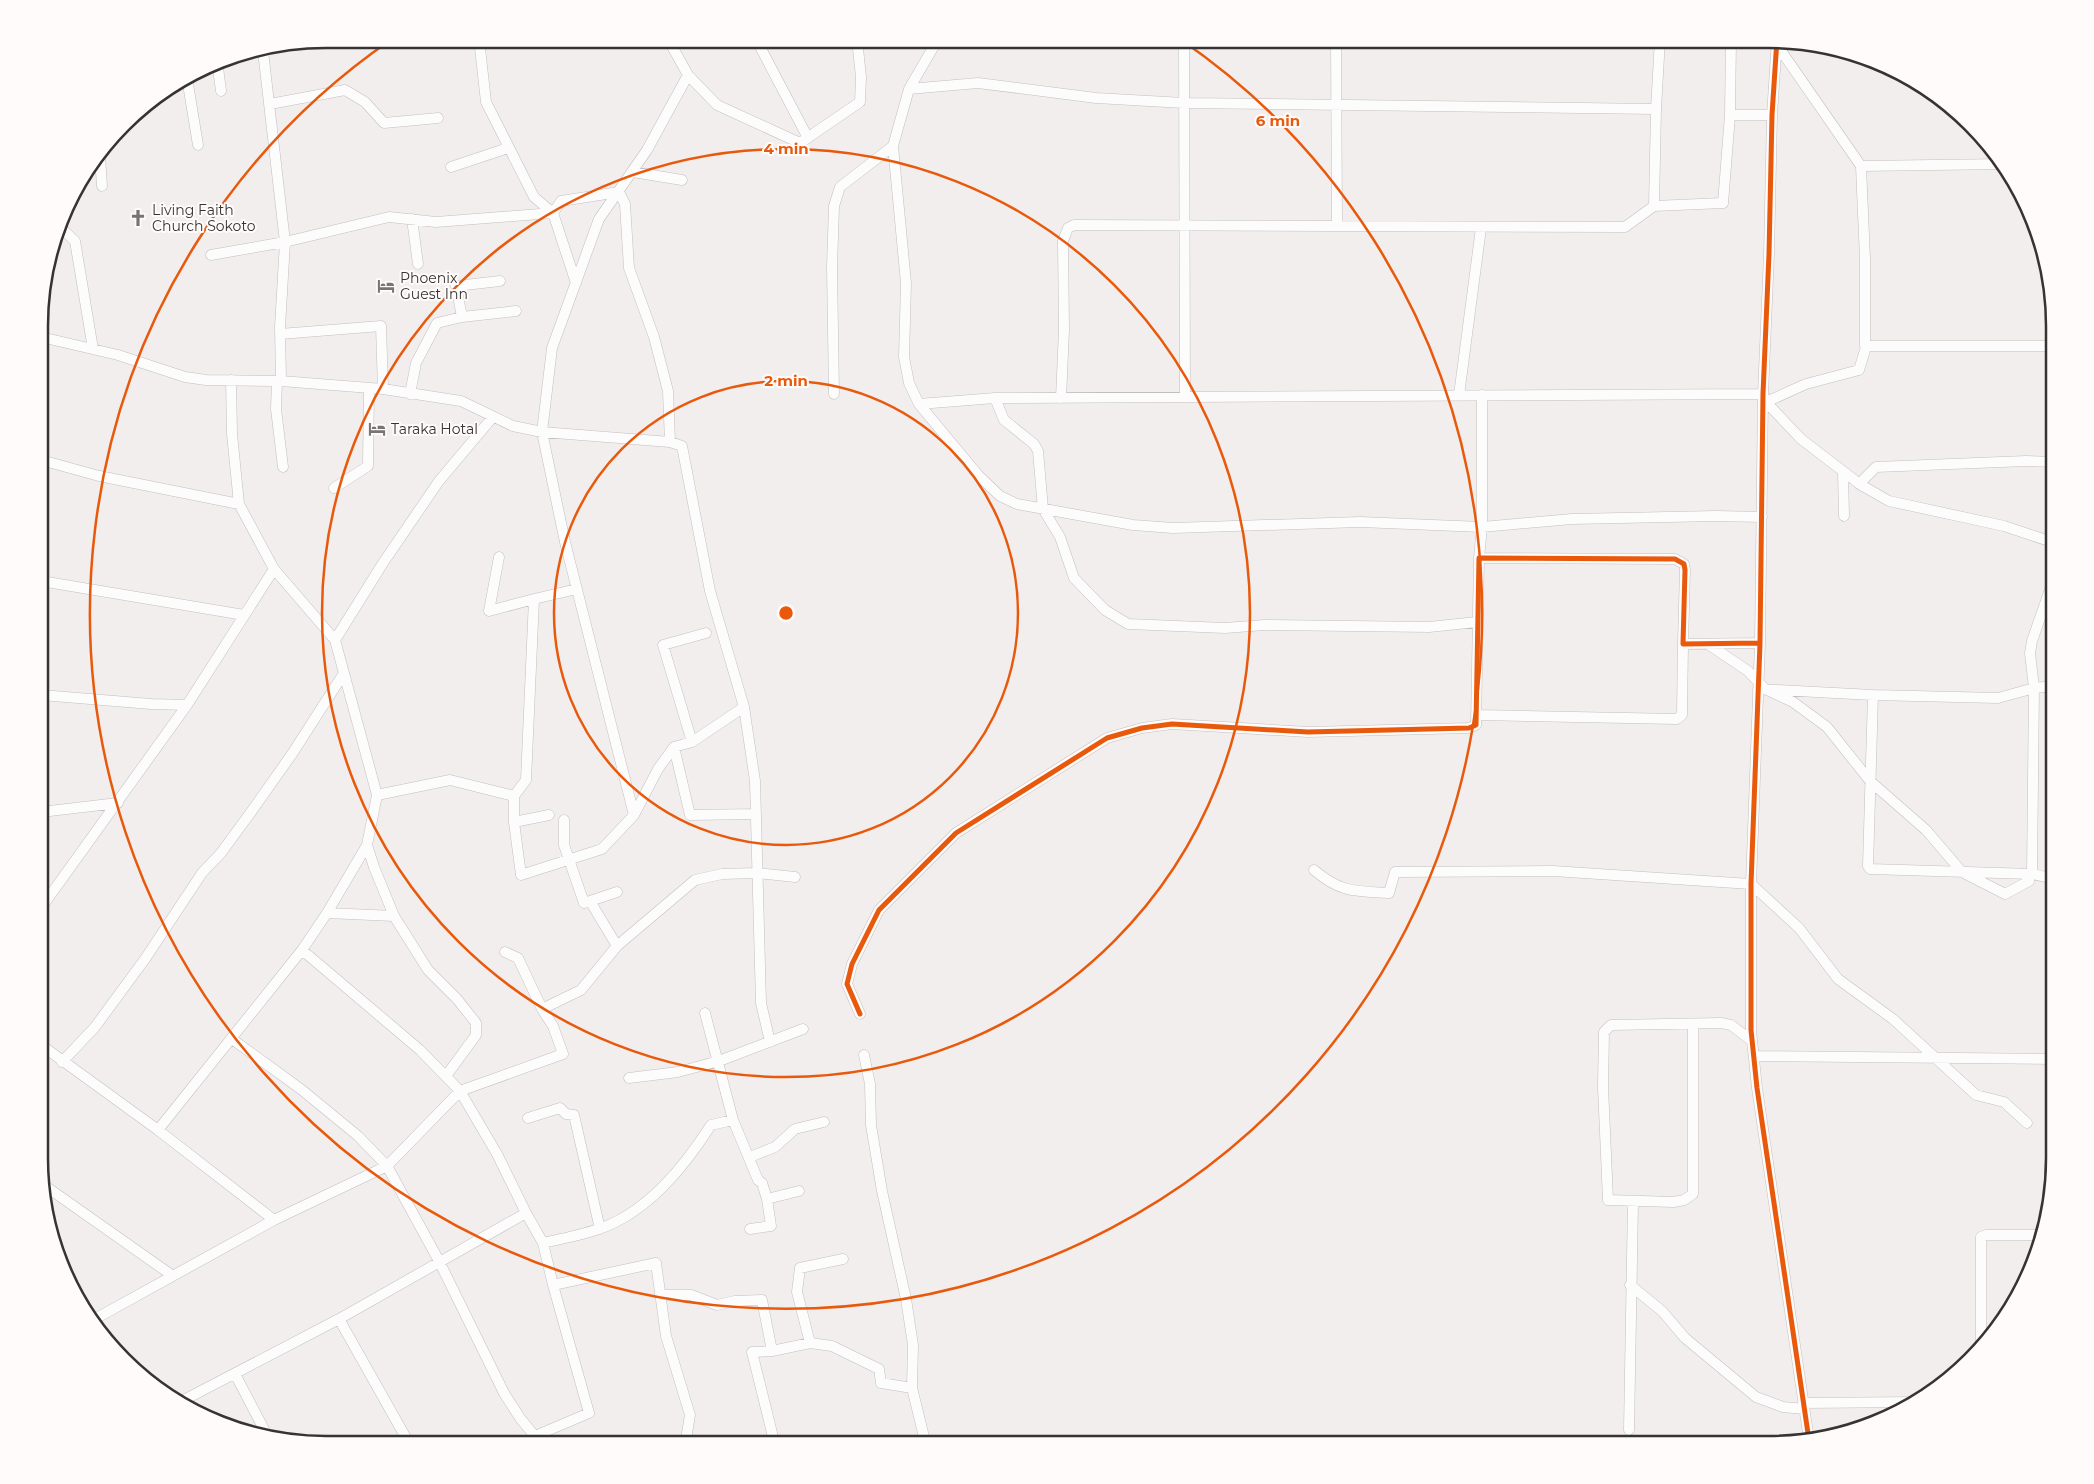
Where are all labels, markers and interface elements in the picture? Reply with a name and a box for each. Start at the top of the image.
text: 6 min [1256,111,1300,130]
text: 4 min [763,139,809,158]
place label: Living Faith Church Sokoto [152,201,256,235]
church icon: Living Faith Church Sokoto [128,208,148,228]
place label: Phoenix Guest Inn [400,269,468,303]
hotel icon: Phoenix Guest Inn [376,276,396,296]
text: 2 min [764,371,808,390]
hotel icon: Taraka Hotal [367,419,387,439]
place label: Taraka Hotal [391,420,478,438]
centre of rings [777,604,795,622]

